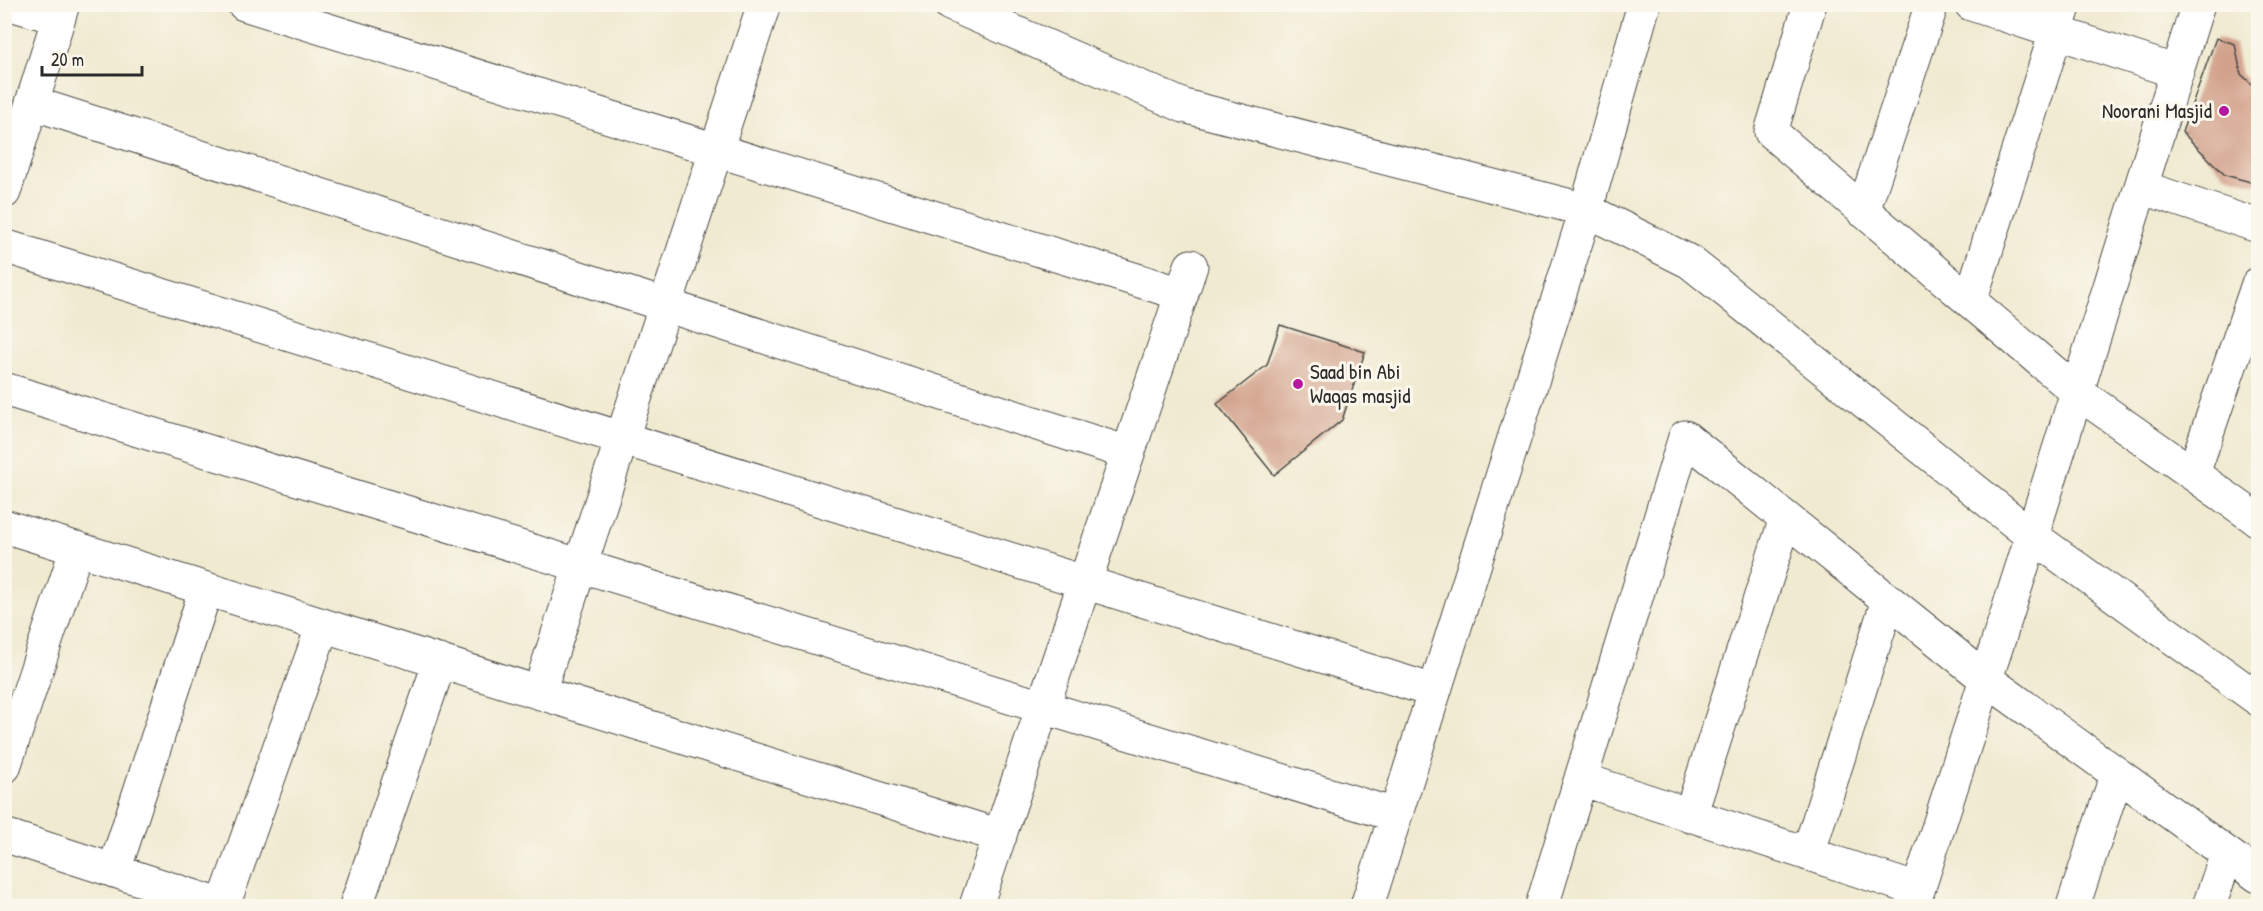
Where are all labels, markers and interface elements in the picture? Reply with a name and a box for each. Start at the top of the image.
scale bar [42,39,142,77]
text: 20 m [51,47,84,72]
place label: Noorani Masjid [2102,96,2212,125]
marker: Noorani Masjid [2217,104,2231,118]
place label: Saad bin Abi Waqas masjid [1310,357,1410,410]
marker: Saad bin Abi Waqas masjid [1291,377,1305,391]

